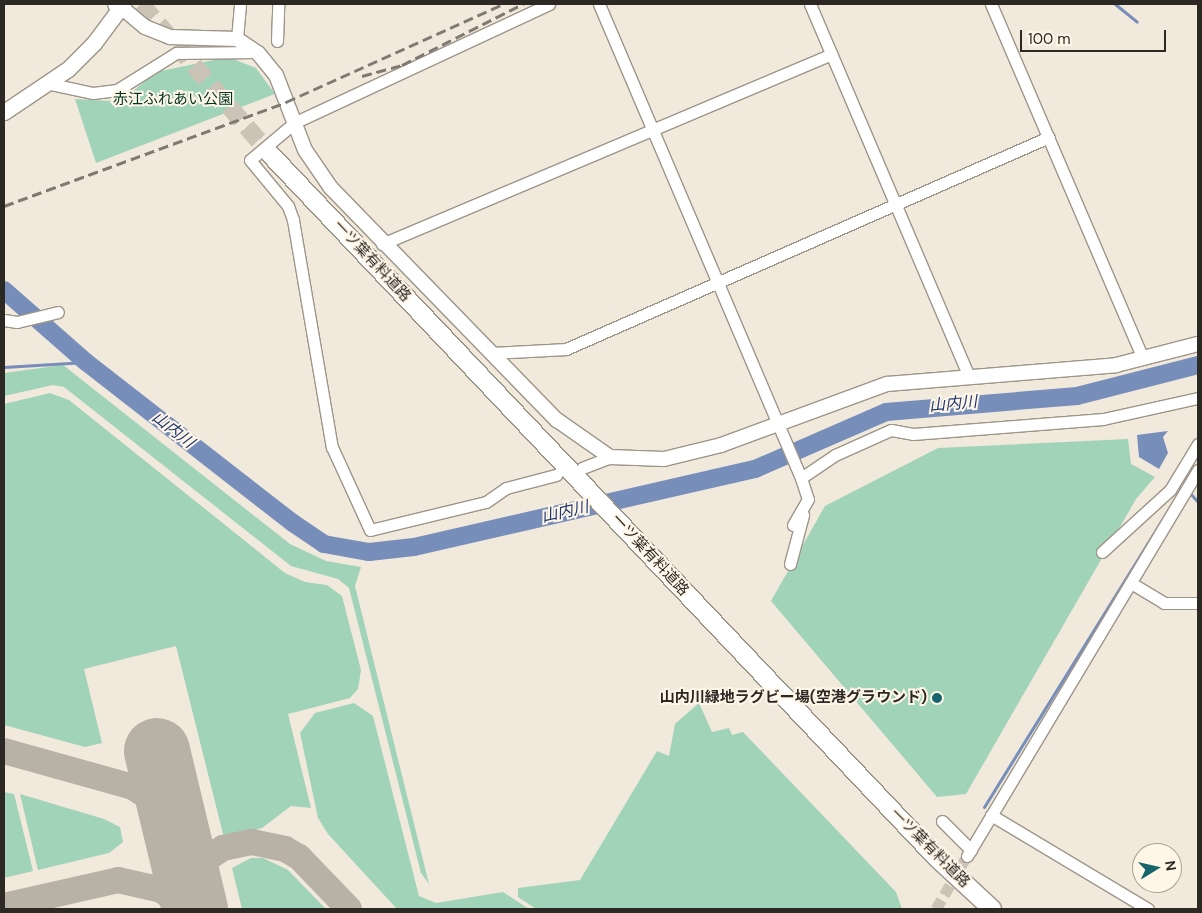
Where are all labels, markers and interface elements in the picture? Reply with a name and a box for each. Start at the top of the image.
scale bar [1022,20,1168,52]
text: 100 m [1028,29,1071,49]
park label: 赤江ふれあい公園 [113,91,233,109]
street label: 一ツ葉有料道路 [330,216,414,306]
water label: 山内川 [928,392,978,416]
water label: 山内川 [148,408,198,452]
water label: 山内川 [539,497,591,527]
street label: 一ツ葉有料道路 [608,510,692,600]
place label: 山内川緑地ラグビー場(空港グラウンド) [660,689,927,707]
marker: 山内川緑地ラグビー場(空港グラウンド) [931,692,943,704]
street label: 一ツ葉有料道路 [887,805,973,891]
north arrow [1132,843,1182,893]
text: N [1161,859,1181,872]

